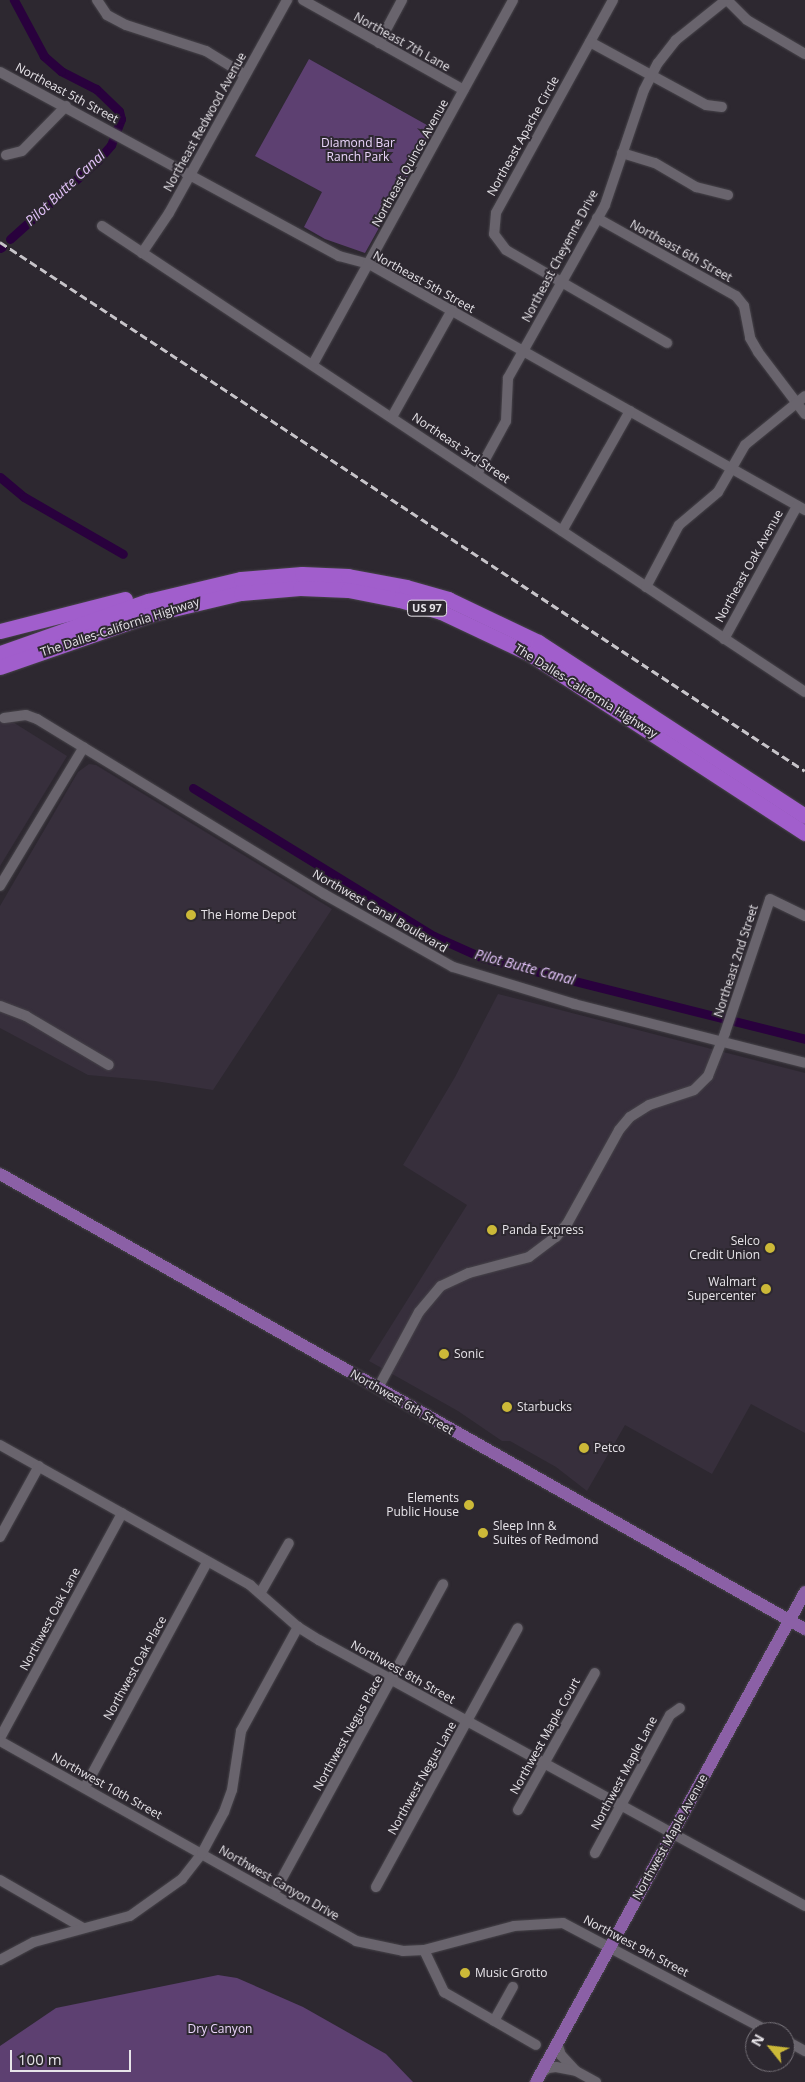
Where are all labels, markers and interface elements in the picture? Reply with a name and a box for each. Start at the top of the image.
street label: Northeast 7th Lane [351,10,453,74]
street label: Northeast Redwood Avenue [161,50,249,194]
street label: Northeast 5th Street [13,60,121,126]
street label: Northeast Apache Circle [484,74,562,198]
street label: Northeast Quince Avenue [369,97,451,229]
park label: Diamond Bar Ranch Park [321,136,395,164]
water label: Pilot Butte Canal [22,147,108,229]
street label: Northeast Cheyenne Drive [519,187,601,325]
street label: Northeast 6th Street [627,217,735,285]
street label: Northeast 5th Street [370,248,478,316]
street label: Northeast 3rd Street [409,410,513,486]
street label: Northeast Oak Avenue [712,507,786,625]
street label: The Dalles-California Highway [39,595,201,659]
road number: US 97 [407,600,447,616]
street label: The Dalles-California Highway [512,641,660,741]
street label: Northwest Canal Boulevard [310,866,450,956]
street label: Northeast 2nd Street [711,903,761,1019]
place label: The Home Depot [201,908,296,922]
marker: The Home Depot [185,909,197,921]
water label: Pilot Butte Canal [473,946,577,988]
place label: Panda Express [502,1223,584,1237]
marker: Panda Express [486,1224,498,1236]
place label: Selco Credit Union [689,1234,760,1262]
marker: Selco Credit Union [764,1242,776,1254]
place label: Walmart Supercenter [687,1275,756,1303]
marker: Walmart Supercenter [760,1283,772,1295]
place label: Sonic [454,1347,484,1361]
marker: Sonic [438,1348,450,1360]
street label: Northwest 6th Street [348,1366,456,1438]
place label: Starbucks [517,1400,572,1414]
marker: Starbucks [501,1401,513,1413]
place label: Petco [594,1441,625,1455]
marker: Petco [578,1442,590,1454]
place label: Elements Public House [386,1491,459,1519]
marker: Elements Public House [463,1499,475,1511]
place label: Sleep Inn & Suites of Redmond [493,1519,599,1547]
marker: Sleep Inn & Suites of Redmond [477,1527,489,1539]
street label: Northwest Oak Lane [17,1565,83,1673]
street label: Northwest Oak Place [100,1613,170,1723]
street label: Northwest 8th Street [348,1637,458,1707]
street label: Northwest Negus Place [310,1673,386,1793]
street label: Northwest Maple Court [507,1675,583,1797]
street label: Northwest Maple Lane [588,1714,660,1832]
street label: Northwest Negus Lane [385,1719,459,1837]
street label: Northwest 10th Street [49,1750,165,1822]
street label: Northwest Maple Avenue [629,1772,711,1902]
street label: Northwest Canyon Drive [216,1843,342,1923]
street label: Northwest 9th Street [581,1912,691,1980]
place label: Music Grotto [475,1966,547,1980]
marker: Music Grotto [459,1967,471,1979]
park label: Dry Canyon [188,2022,252,2036]
north arrow [745,2022,795,2072]
text: N [746,2030,768,2050]
scale bar [12,2040,134,2072]
text: 100 m [18,2049,62,2069]

